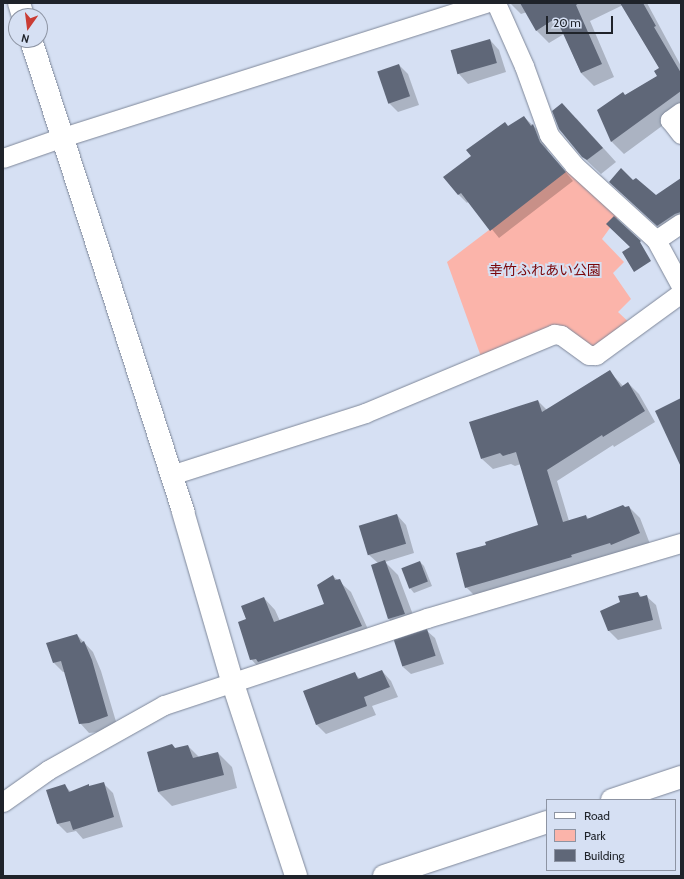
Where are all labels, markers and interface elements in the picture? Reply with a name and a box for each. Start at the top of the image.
north arrow [8,8,48,48]
scale bar [548,8,615,34]
text: 20 m [553,15,581,30]
text: N [20,31,31,46]
park label: 幸竹ふれあい公園 [489,262,601,278]
legend [546,799,676,871]
text: Road [584,808,610,823]
text: Park [584,828,606,843]
text: Building [584,848,625,863]

